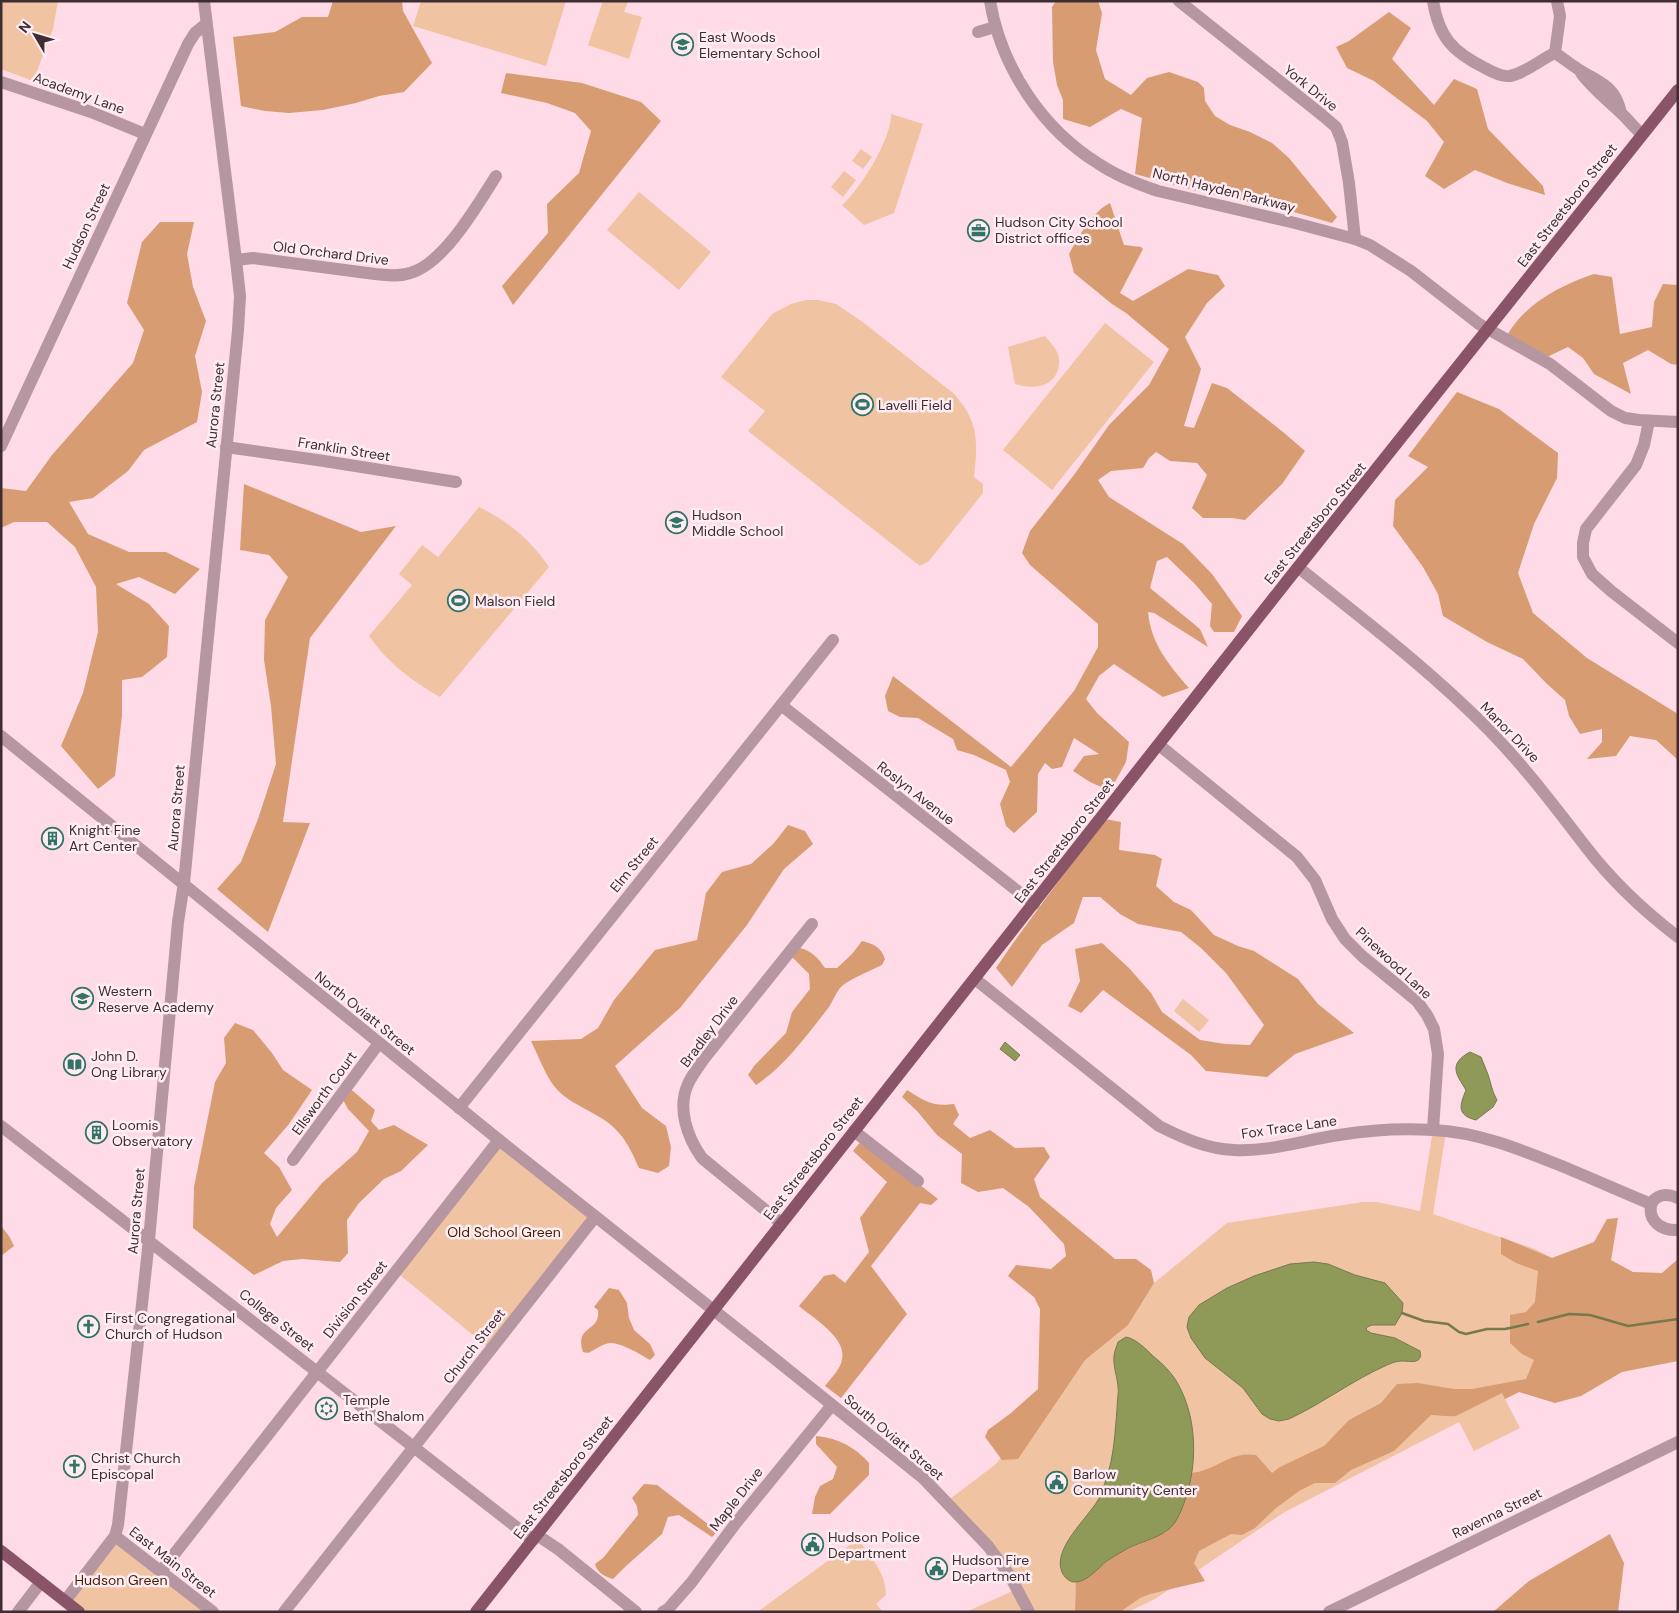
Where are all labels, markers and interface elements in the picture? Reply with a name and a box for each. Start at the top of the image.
north arrow [10,10,60,60]
text: N [15,17,35,37]
place label: East Woods Elementary School [699,28,820,62]
school or university icon: East Woods Elementary School [671,33,695,57]
street label: York Drive [1280,61,1342,115]
street label: Academy Lane [31,68,127,118]
street label: East Streetsboro Street [1513,140,1621,270]
street label: North Hayden Parkway [1151,164,1297,216]
street label: Hudson Street [58,180,114,272]
place label: Hudson City School District offices [995,213,1123,247]
office icon: Hudson City School District offices [967,218,991,242]
street label: Old Orchard Drive [272,237,390,269]
street label: Aurora Street [202,361,228,449]
sports icon: Lavelli Field [850,393,874,417]
place label: Lavelli Field [878,396,952,414]
street label: Franklin Street [297,433,391,465]
street label: East Streetsboro Street [1260,458,1370,588]
place label: Hudson Middle School [692,506,783,540]
school or university icon: Hudson Middle School [664,511,688,535]
sports icon: Malson Field [447,589,471,613]
place label: Malson Field [475,592,555,610]
street label: Manor Drive [1477,698,1544,766]
street label: Roslyn Avenue [874,757,958,829]
street label: Aurora Street [163,764,189,852]
street label: East Streetsboro Street [1010,776,1118,906]
place label: Knight Fine Art Center [69,821,141,855]
building icon: Knight Fine Art Center [41,826,65,850]
street label: Elm Street [606,832,662,896]
street label: Pinewood Lane [1352,923,1436,1003]
street label: North Oviatt Street [311,967,419,1059]
place label: Western Reserve Academy [98,982,214,1016]
school or university icon: Western Reserve Academy [70,987,94,1011]
street label: Bradley Drive [676,991,742,1071]
place label: John D. Ong Library [91,1047,167,1081]
street label: Ellsworth Court [288,1048,360,1138]
library icon: John D. Ong Library [63,1052,87,1076]
street label: East Streetsboro Street [759,1093,867,1223]
street label: Fox Trace Lane [1240,1111,1338,1143]
place label: Loomis Observatory [112,1116,193,1150]
building icon: Loomis Observatory [84,1121,108,1145]
street label: Aurora Street [123,1167,149,1255]
park label: Old School Green [447,1223,561,1241]
street label: Division Street [319,1256,391,1342]
street label: College Street [235,1285,319,1355]
street label: Church Street [439,1305,509,1387]
place label: First Congregational Church of Hudson [105,1309,235,1343]
church icon: First Congregational Church of Hudson [77,1314,101,1338]
street label: South Oviatt Street [840,1390,948,1484]
place label: Temple Beth Shalom [343,1391,424,1425]
synagogue icon: Temple Beth Shalom [315,1396,339,1420]
street label: East Streetsboro Street [509,1412,617,1542]
place label: Christ Church Episcopal [91,1449,181,1483]
church icon: Christ Church Episcopal [63,1454,87,1478]
street label: Maple Drive [705,1463,767,1535]
place label: Barlow Community Center [1073,1465,1197,1499]
public building icon: Barlow Community Center [1045,1470,1069,1494]
street label: Ravenna Street [1449,1484,1545,1542]
street label: East Main Street [126,1522,220,1602]
place label: Hudson Police Department [828,1528,920,1562]
public building icon: Hudson Police Department [800,1533,824,1557]
place label: Hudson Fire Department [952,1551,1031,1585]
public building icon: Hudson Fire Department [924,1556,948,1580]
park label: Hudson Green [75,1571,167,1589]

